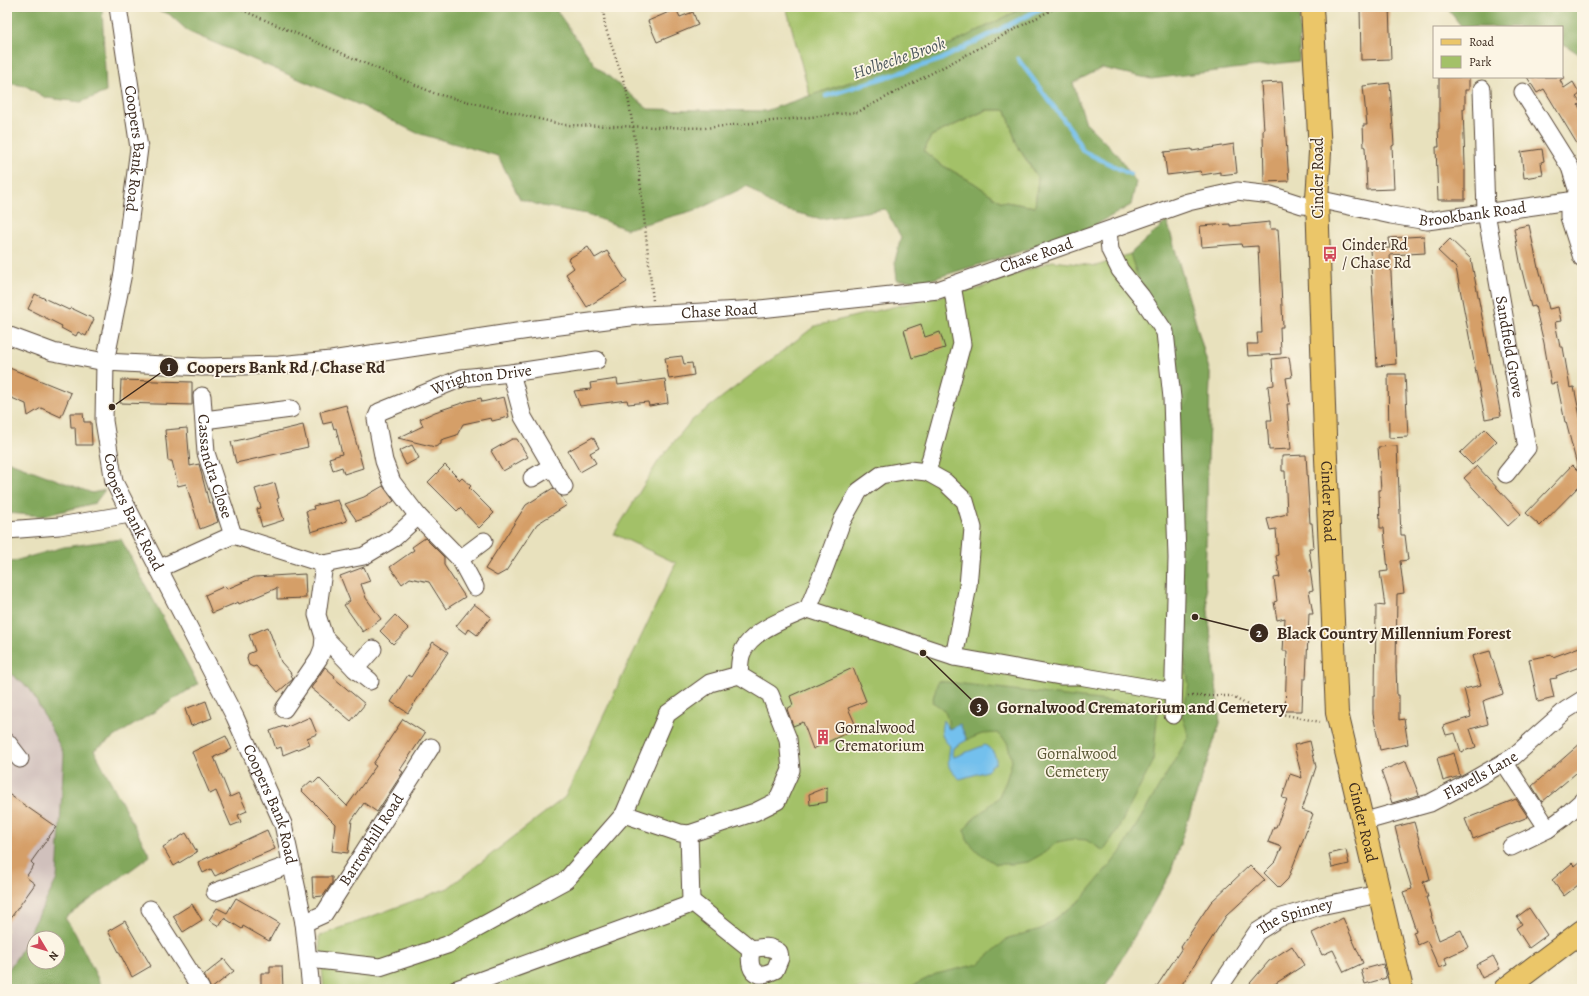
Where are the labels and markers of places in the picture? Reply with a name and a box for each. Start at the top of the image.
place label: Cinder Rd / Chase Rd [1342,234,1412,274]
bus stop icon: Cinder Rd / Chase Rd [1321,245,1339,263]
callout: Coopers Bank Rd / Chase Rd [159,353,393,382]
callout: Black Country Millennium Forest [1249,618,1519,647]
callout: Gornalwood Crematorium and Cemetery [969,692,1294,721]
place label: Gornalwood Crematorium [835,717,924,757]
building icon: Gornalwood Crematorium [814,728,832,746]

